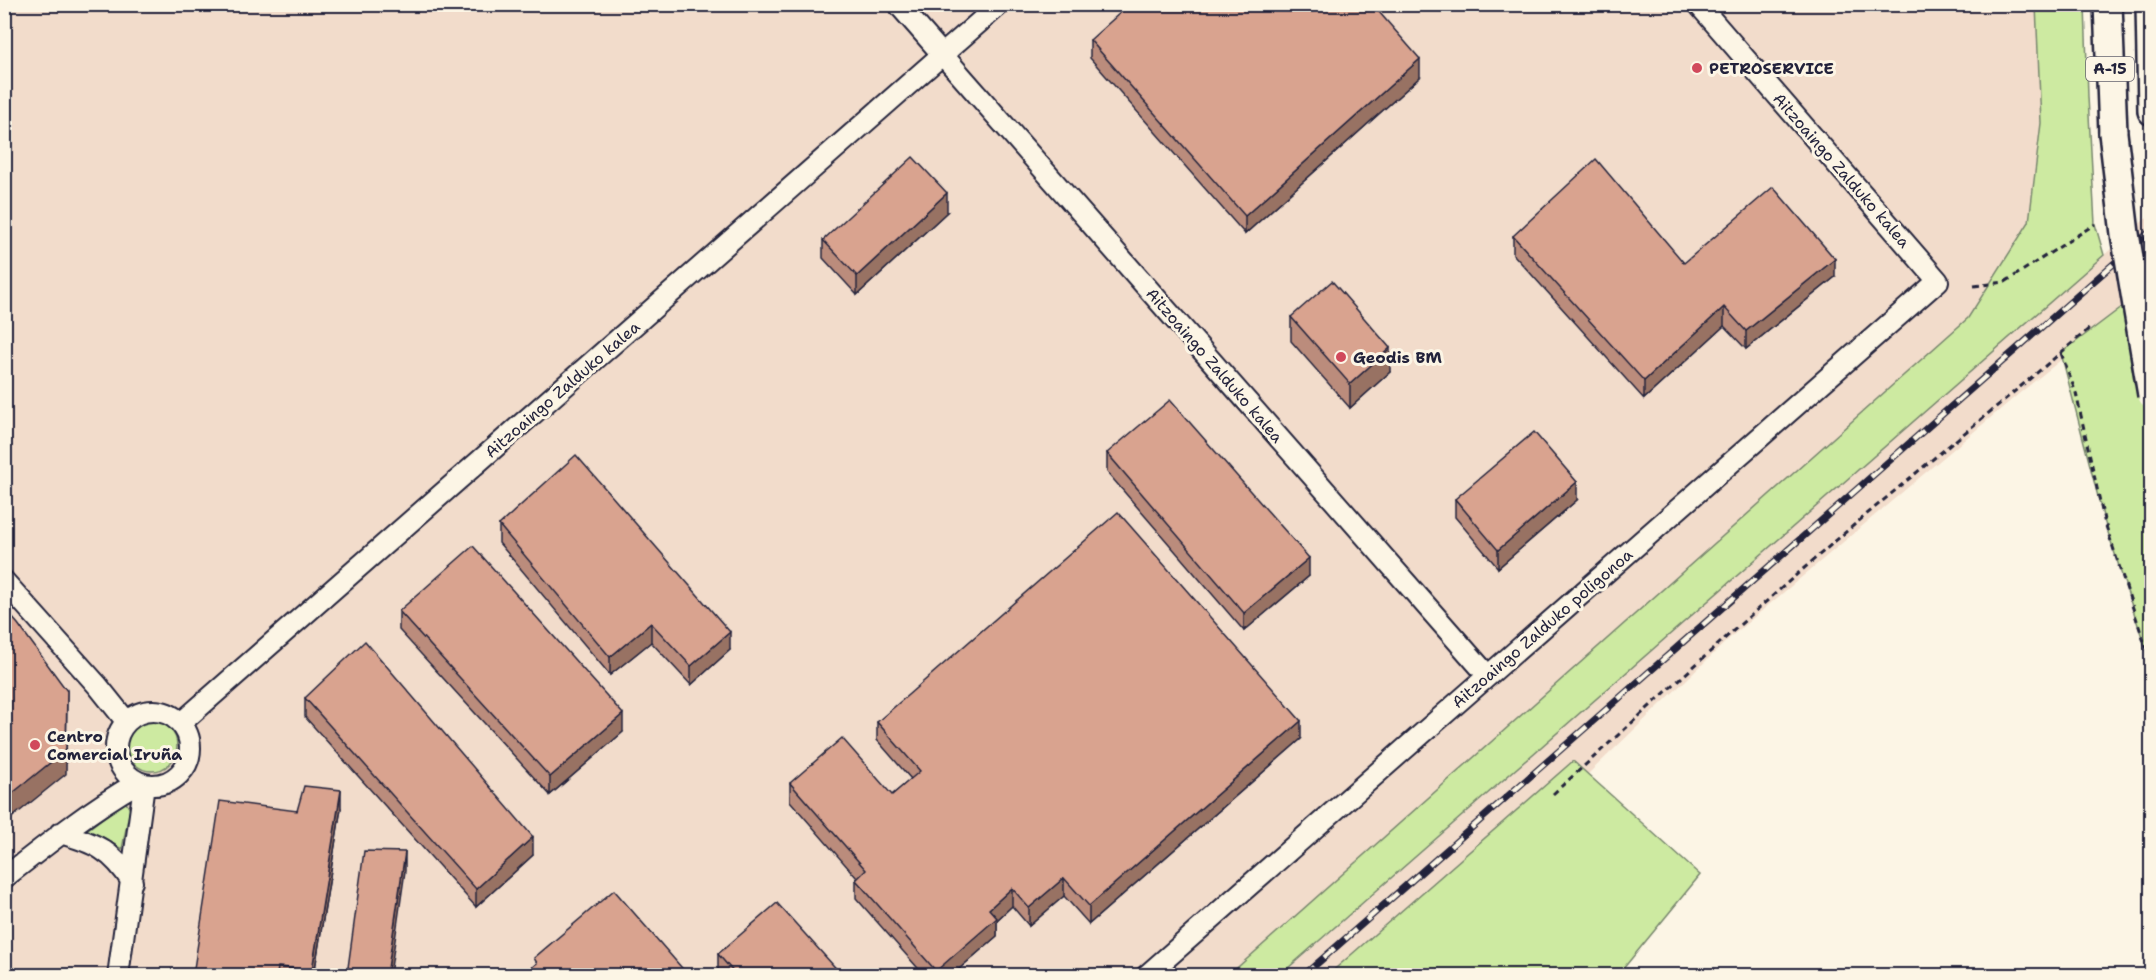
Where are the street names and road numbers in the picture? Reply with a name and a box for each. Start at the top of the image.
road number: A-15 [2086,57,2134,81]
street label: Aitzoaingo Zalduko kalea [1769,88,1915,252]
street label: Aitzoaingo Zalduko kalea [1142,283,1288,447]
street label: Aitzoaingo Zalduko kalea [480,316,644,462]
street label: Aitzoaingo Zalduko poligonoa [1448,544,1637,713]

